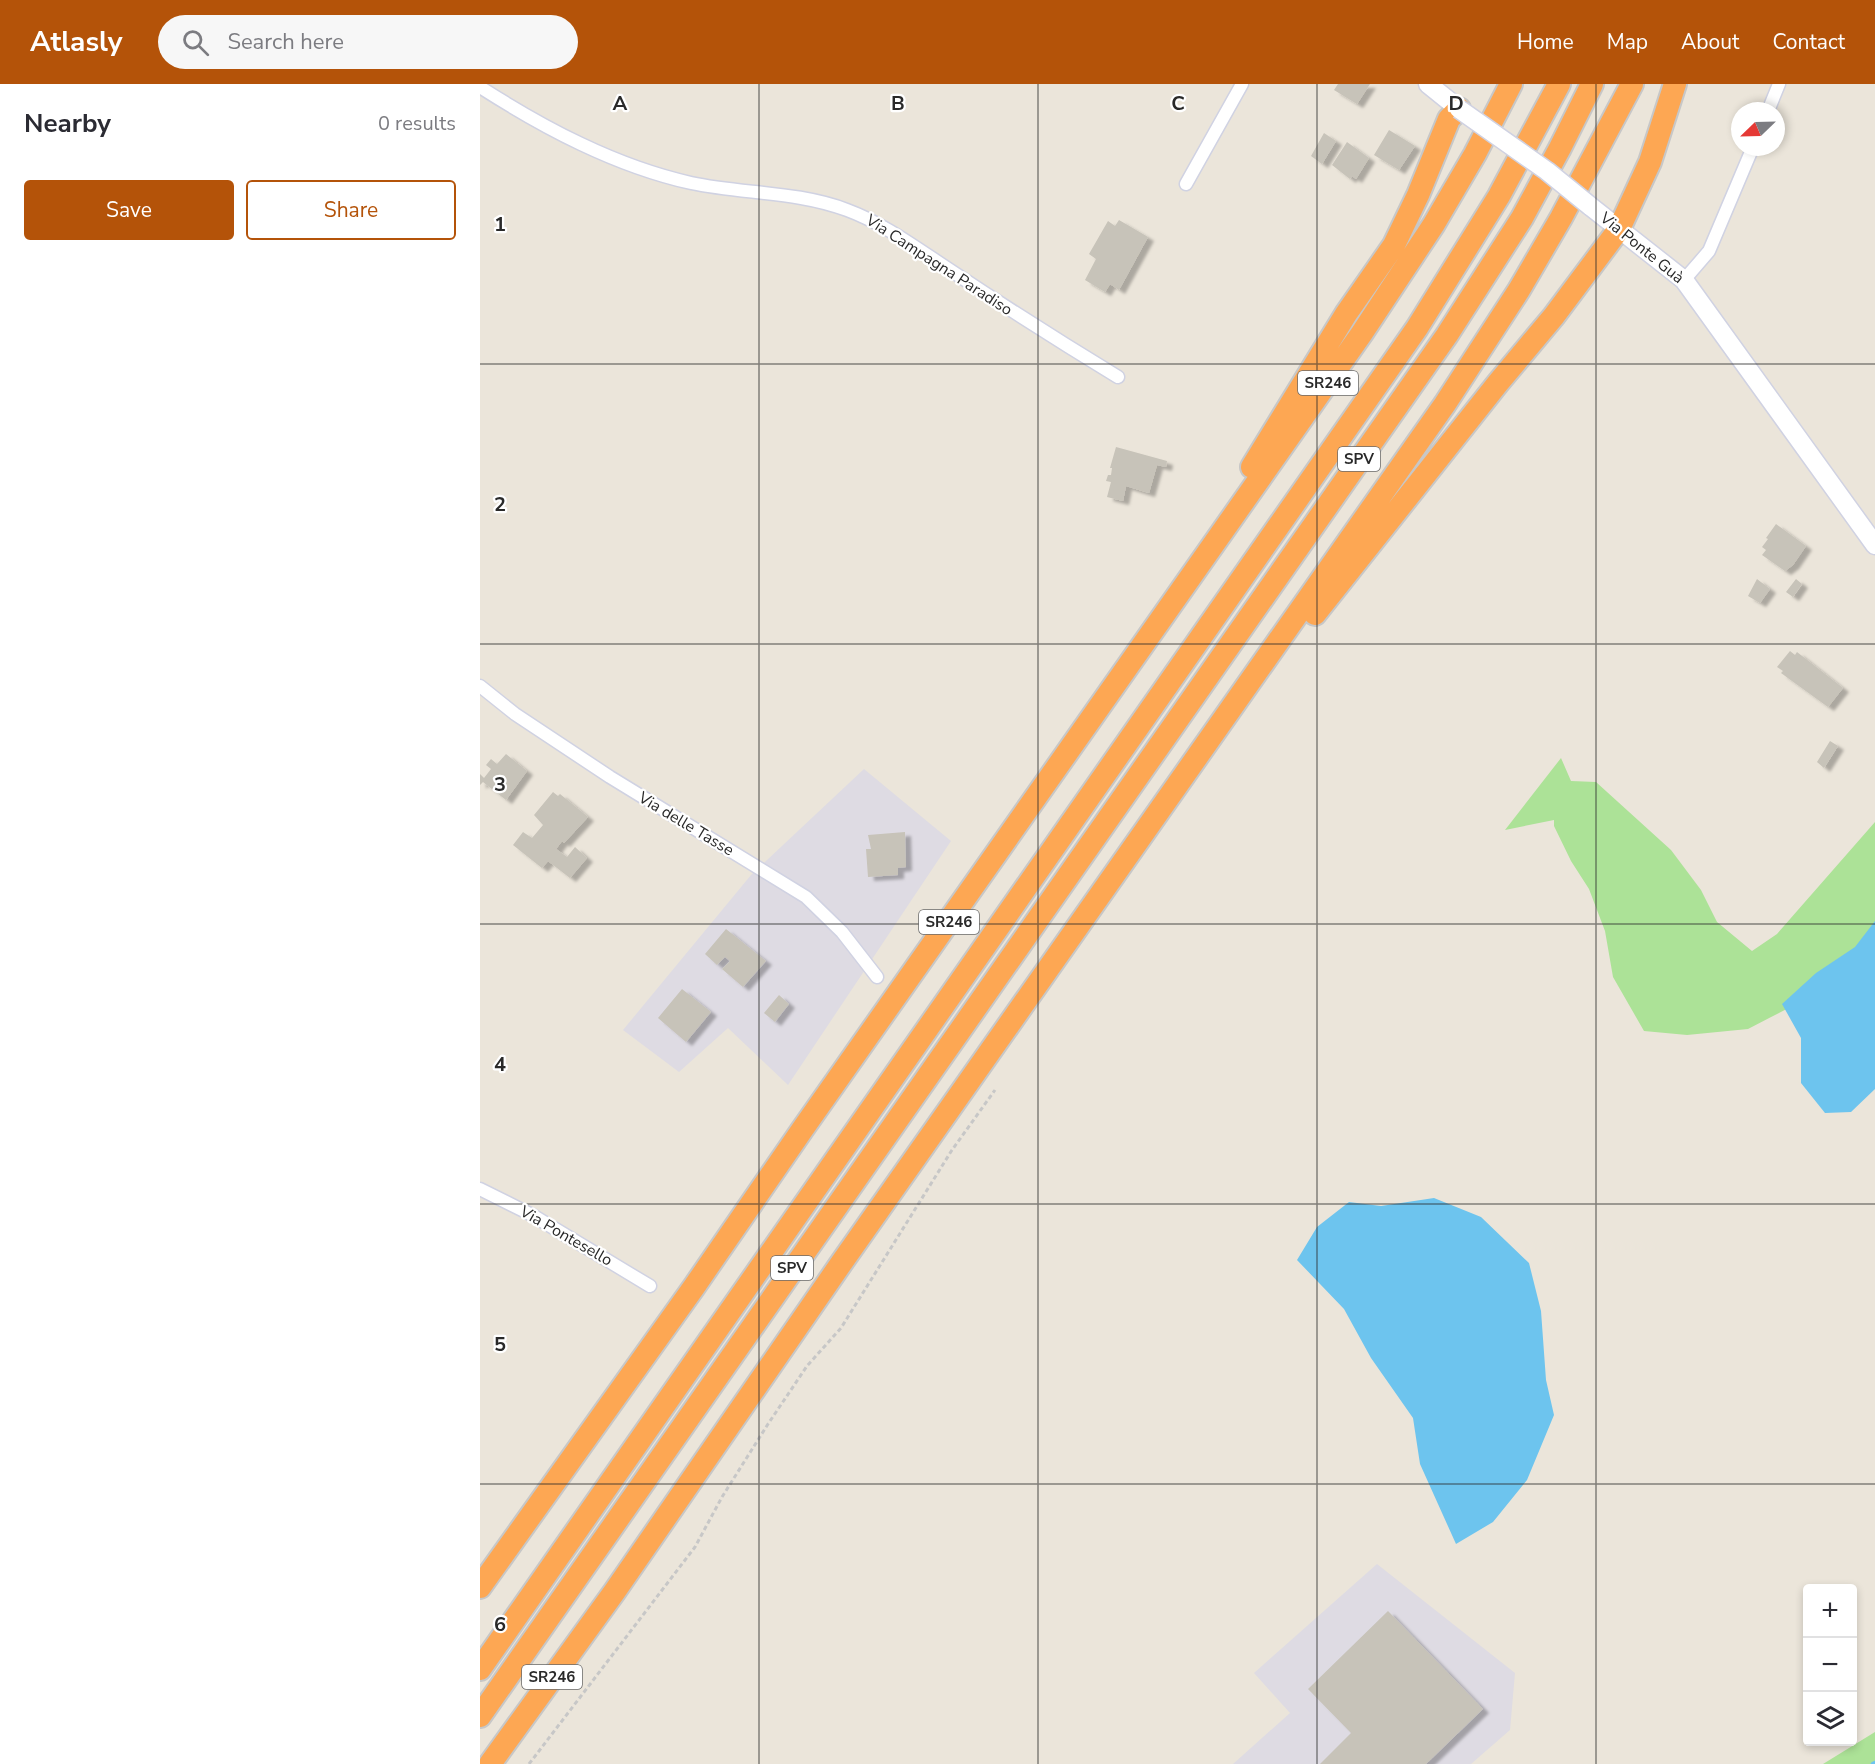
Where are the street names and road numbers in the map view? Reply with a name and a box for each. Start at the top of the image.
street label: Via Ponte Guà [1595,207,1689,289]
street label: Via Campagna Paradiso [861,209,1017,321]
road number: SR246 [1298,371,1358,395]
road number: SPV [1338,447,1380,471]
street label: Via delle Tasse [633,786,738,861]
road number: SR246 [919,910,979,934]
street label: Via Pontesello [515,1200,616,1271]
road number: SPV [771,1256,813,1280]
road number: SR246 [522,1665,582,1689]

